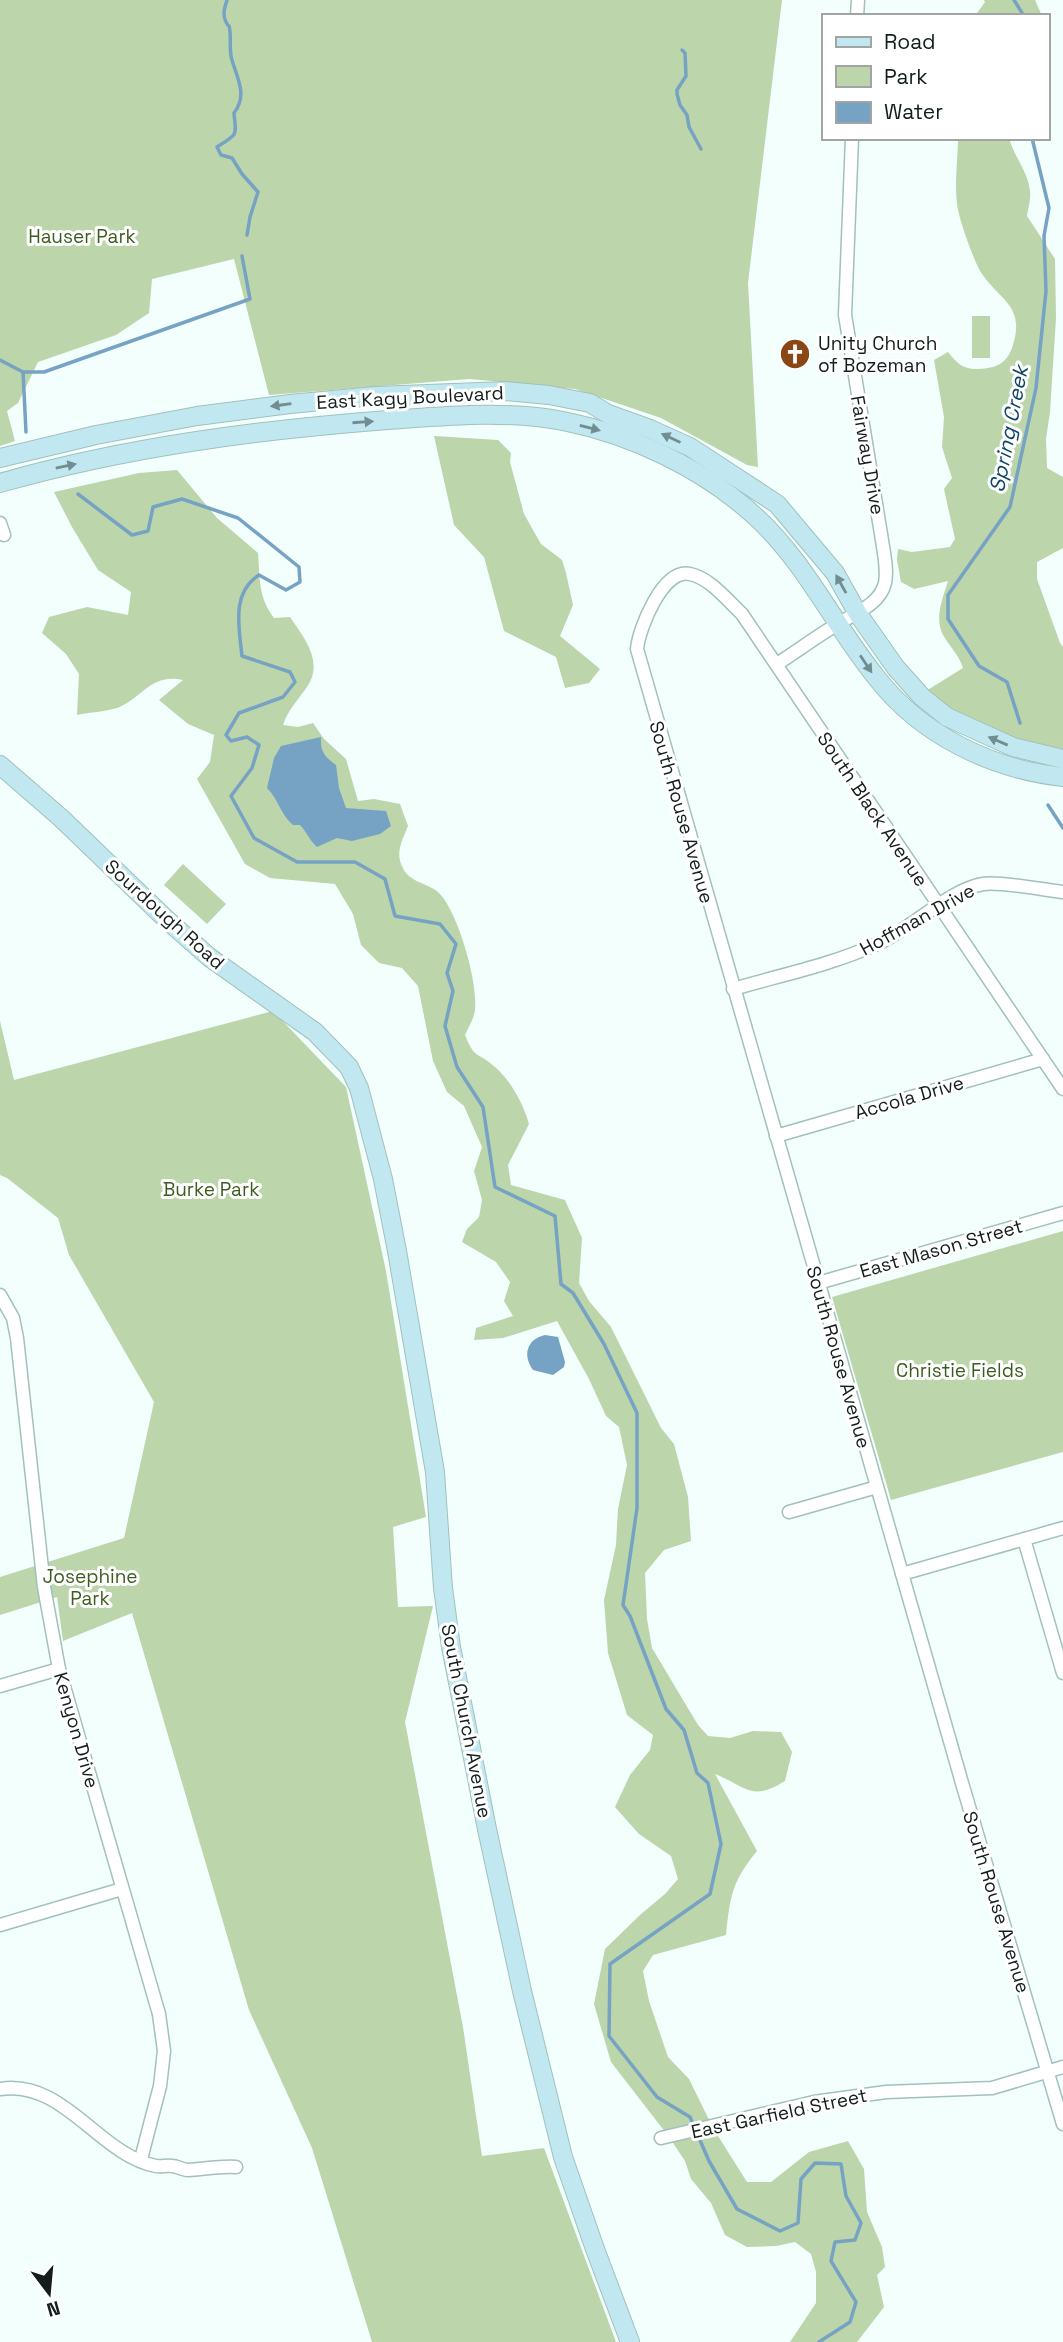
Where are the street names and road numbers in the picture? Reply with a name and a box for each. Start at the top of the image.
street label: East Kagy Boulevard [316,380,504,415]
street label: Fairway Drive [845,394,890,517]
street label: South Rouse Avenue [644,718,720,906]
street label: South Black Avenue [811,727,934,892]
street label: Sourdough Road [100,854,230,975]
street label: Hoffman Drive [855,878,979,961]
street label: Accola Drive [852,1070,967,1125]
street label: East Mason Street [857,1213,1026,1284]
street label: South Rouse Avenue [801,1263,877,1451]
street label: South Church Avenue [435,1622,498,1820]
street label: Kenyon Drive [48,1669,105,1791]
street label: South Rouse Avenue [957,1808,1036,1996]
street label: East Garfield Street [689,2083,869,2144]

